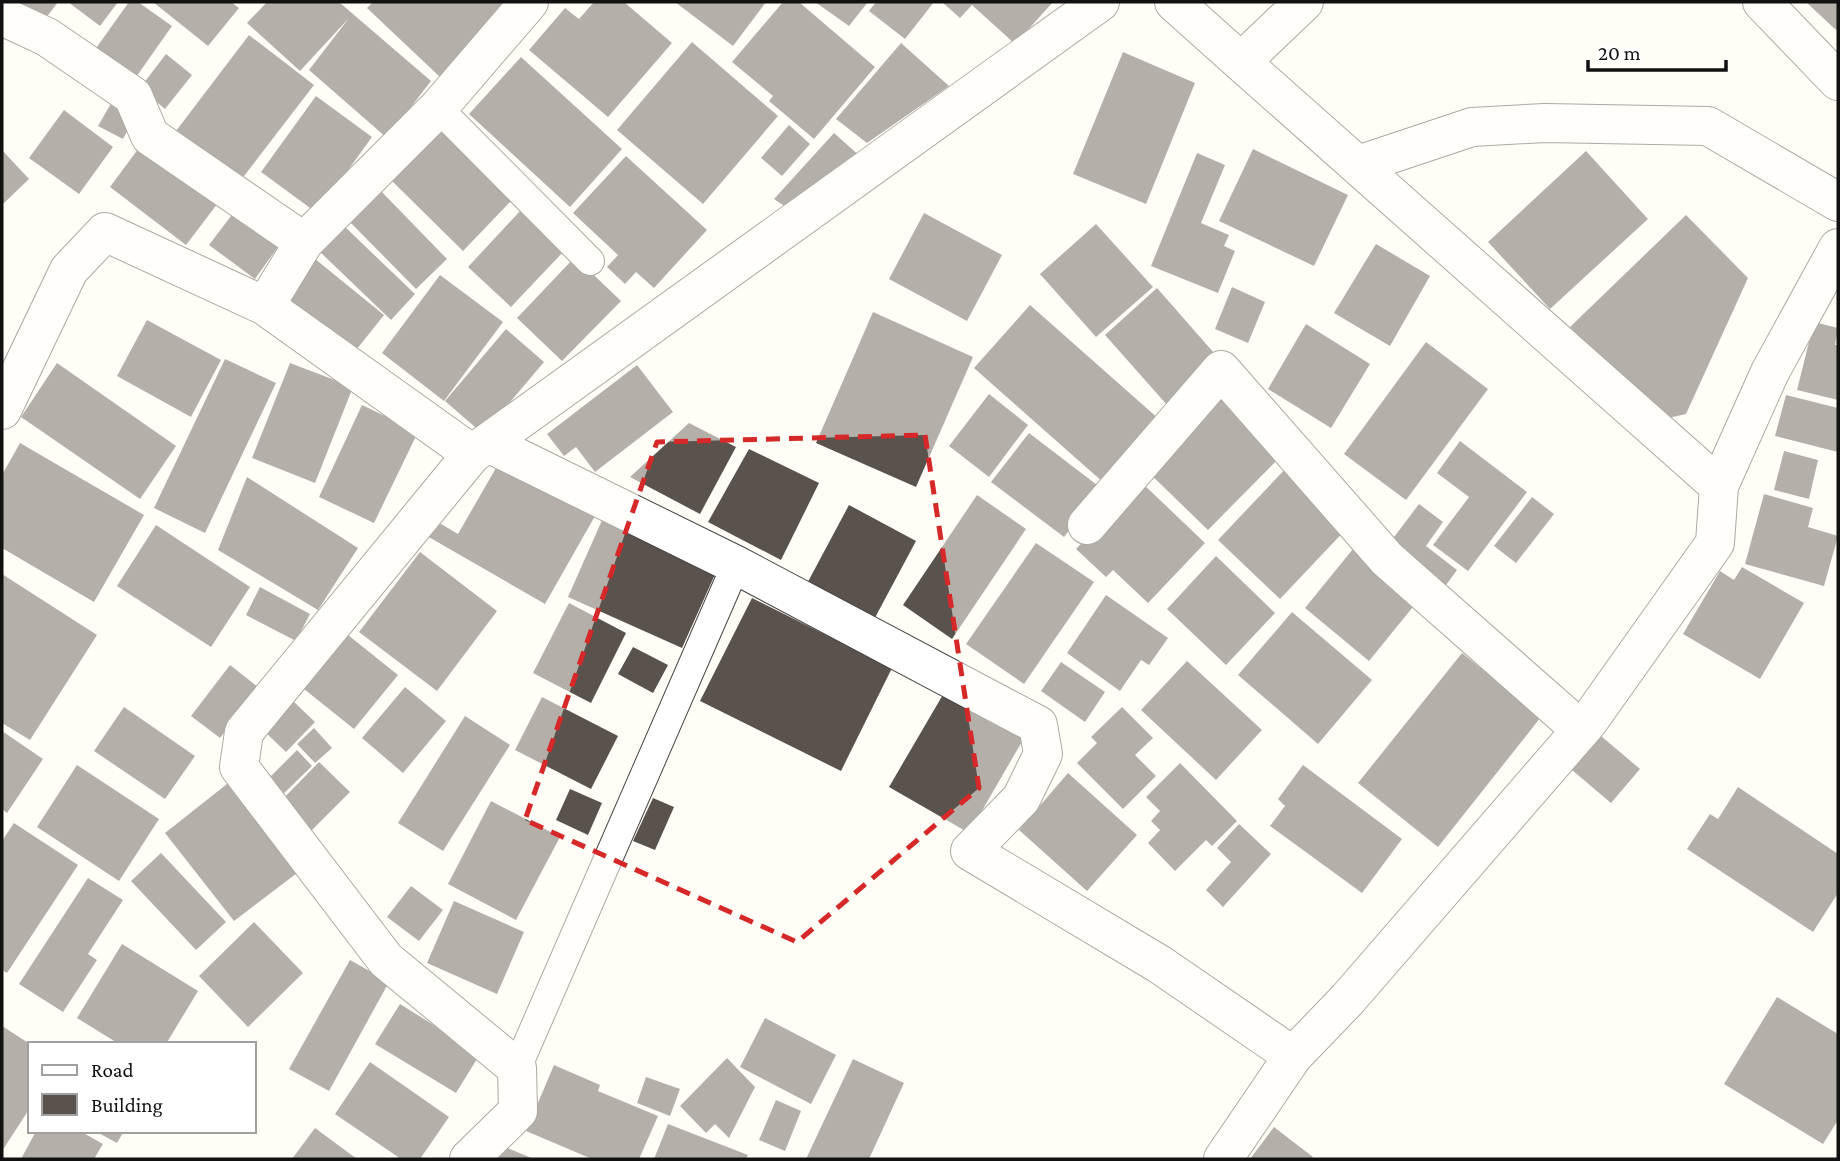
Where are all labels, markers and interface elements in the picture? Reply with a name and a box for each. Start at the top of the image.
scale bar [1588,28,1726,72]
text: 20 m [1598,41,1641,65]
legend [28,1042,256,1133]
text: Road [91,1058,134,1082]
text: Building [91,1093,163,1117]

